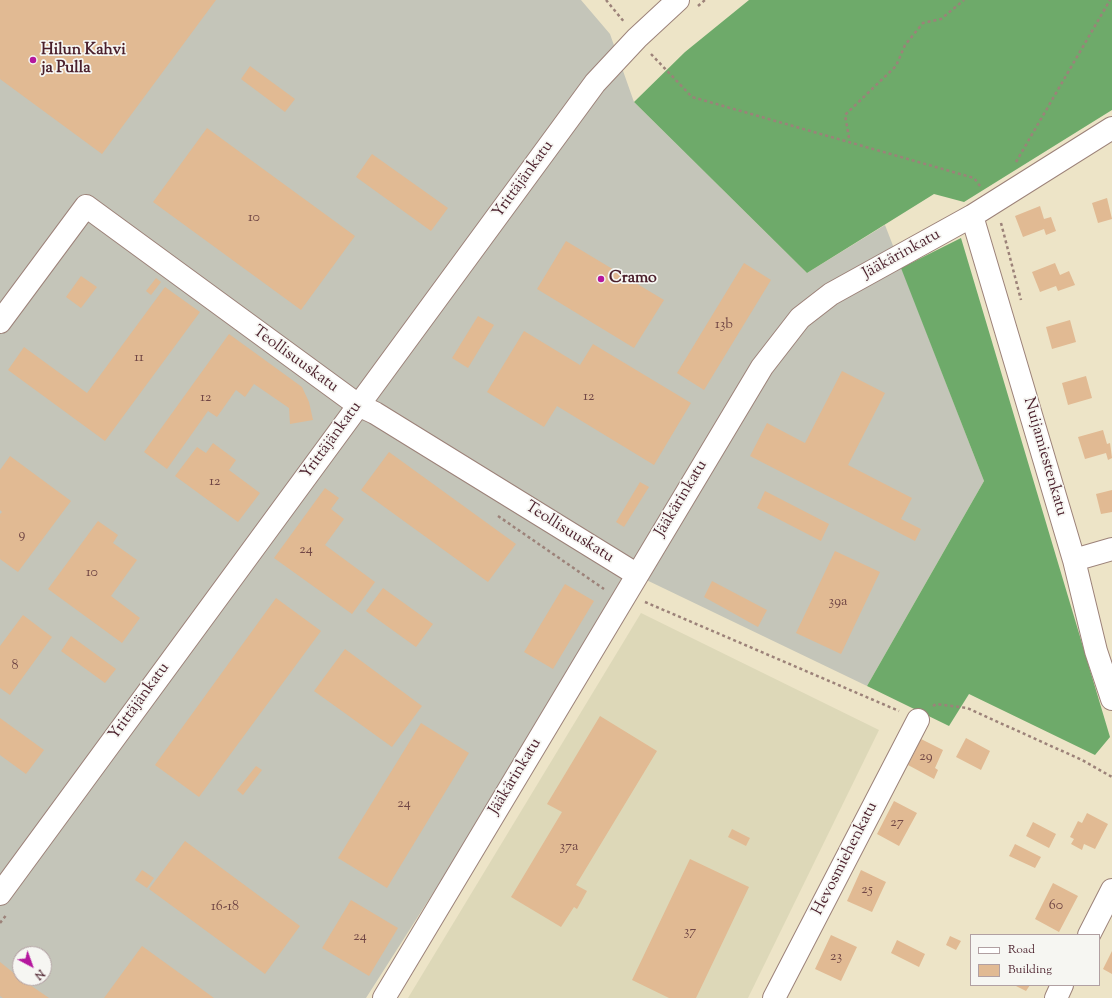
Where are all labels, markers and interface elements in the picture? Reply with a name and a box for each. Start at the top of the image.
place label: Hilun Kahvi ja Pulla [41,41,126,79]
marker: Hilun Kahvi ja Pulla [28,55,38,65]
street label: Yrittäjänkatu [490,138,558,222]
house number: 10 [248,211,260,227]
street label: Jääkärinkatu [860,226,944,284]
place label: Cramo [609,269,657,289]
marker: Cramo [596,274,606,284]
house number: 13b [715,318,733,334]
street label: Teollisuuskatu [248,323,342,397]
house number: 11 [134,351,144,367]
house number: 12 [583,390,595,406]
house number: 12 [200,391,212,407]
street label: Nuijamiestenkatu [1018,395,1070,519]
street label: Yrittäjänkatu [298,399,366,483]
street label: Jääkärinkatu [652,457,712,541]
house number: 12 [209,475,221,491]
street label: Teollisuuskatu [521,498,617,568]
house number: 9 [19,528,25,544]
house number: 24 [299,543,313,559]
house number: 10 [86,566,98,582]
house number: 39a [829,595,847,611]
house number: 8 [12,659,18,675]
street label: Yrittäjänkatu [106,660,174,744]
street label: Jääkärinkatu [486,735,546,819]
house number: 29 [919,750,933,766]
house number: 24 [397,797,411,813]
street label: Hevosmiehenkatu [809,799,883,919]
house number: 27 [890,816,904,832]
house number: 37a [559,840,579,856]
house number: 25 [861,883,873,899]
house number: 60 [1049,899,1063,915]
house number: 16-18 [211,900,239,916]
house number: 37 [684,925,696,941]
house number: 24 [353,930,367,946]
legend [970,934,1100,986]
text: Road [1008,941,1035,959]
north arrow [12,946,52,986]
house number: 23 [830,950,842,966]
text: Building [1008,961,1052,979]
text: N [31,965,48,983]

